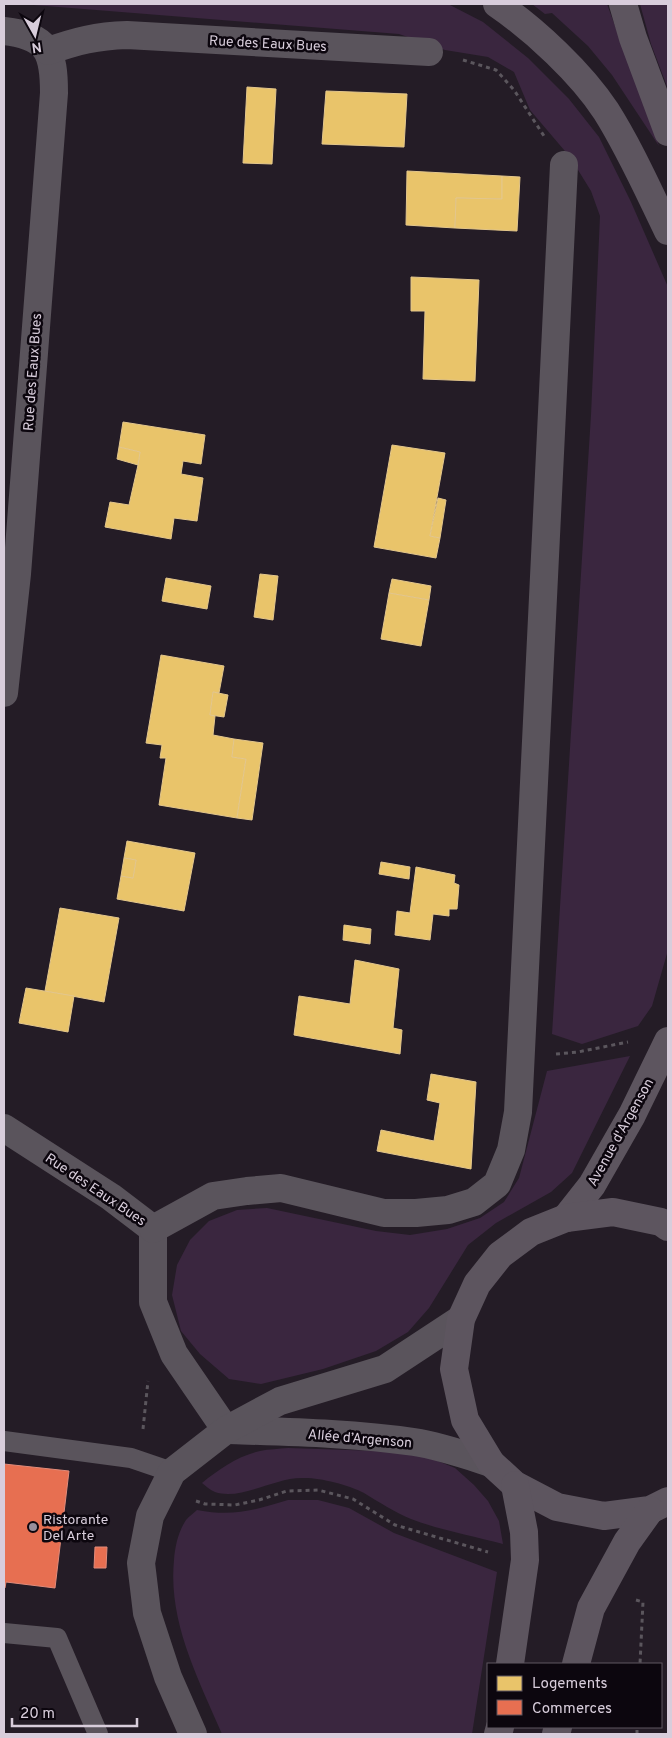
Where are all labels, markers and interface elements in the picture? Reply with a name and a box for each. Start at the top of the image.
north arrow [10,10,60,60]
street label: Rue des Eaux Bues [209,33,327,56]
text: N [30,37,43,56]
street label: Rue des Eaux Bues [21,313,46,432]
street label: Avenue d'Argenson [585,1076,658,1190]
street label: Rue des Eaux Bues [41,1150,149,1230]
street label: Allée d’Argenson [307,1426,413,1453]
place label: Ristorante Del Arte [43,1512,108,1545]
marker: Ristorante Del Arte [27,1521,39,1533]
legend [487,1663,662,1728]
text: Logements [532,1675,608,1694]
scale bar [12,1696,138,1728]
text: Commerces [532,1700,612,1719]
text: 20 m [20,1705,55,1724]

